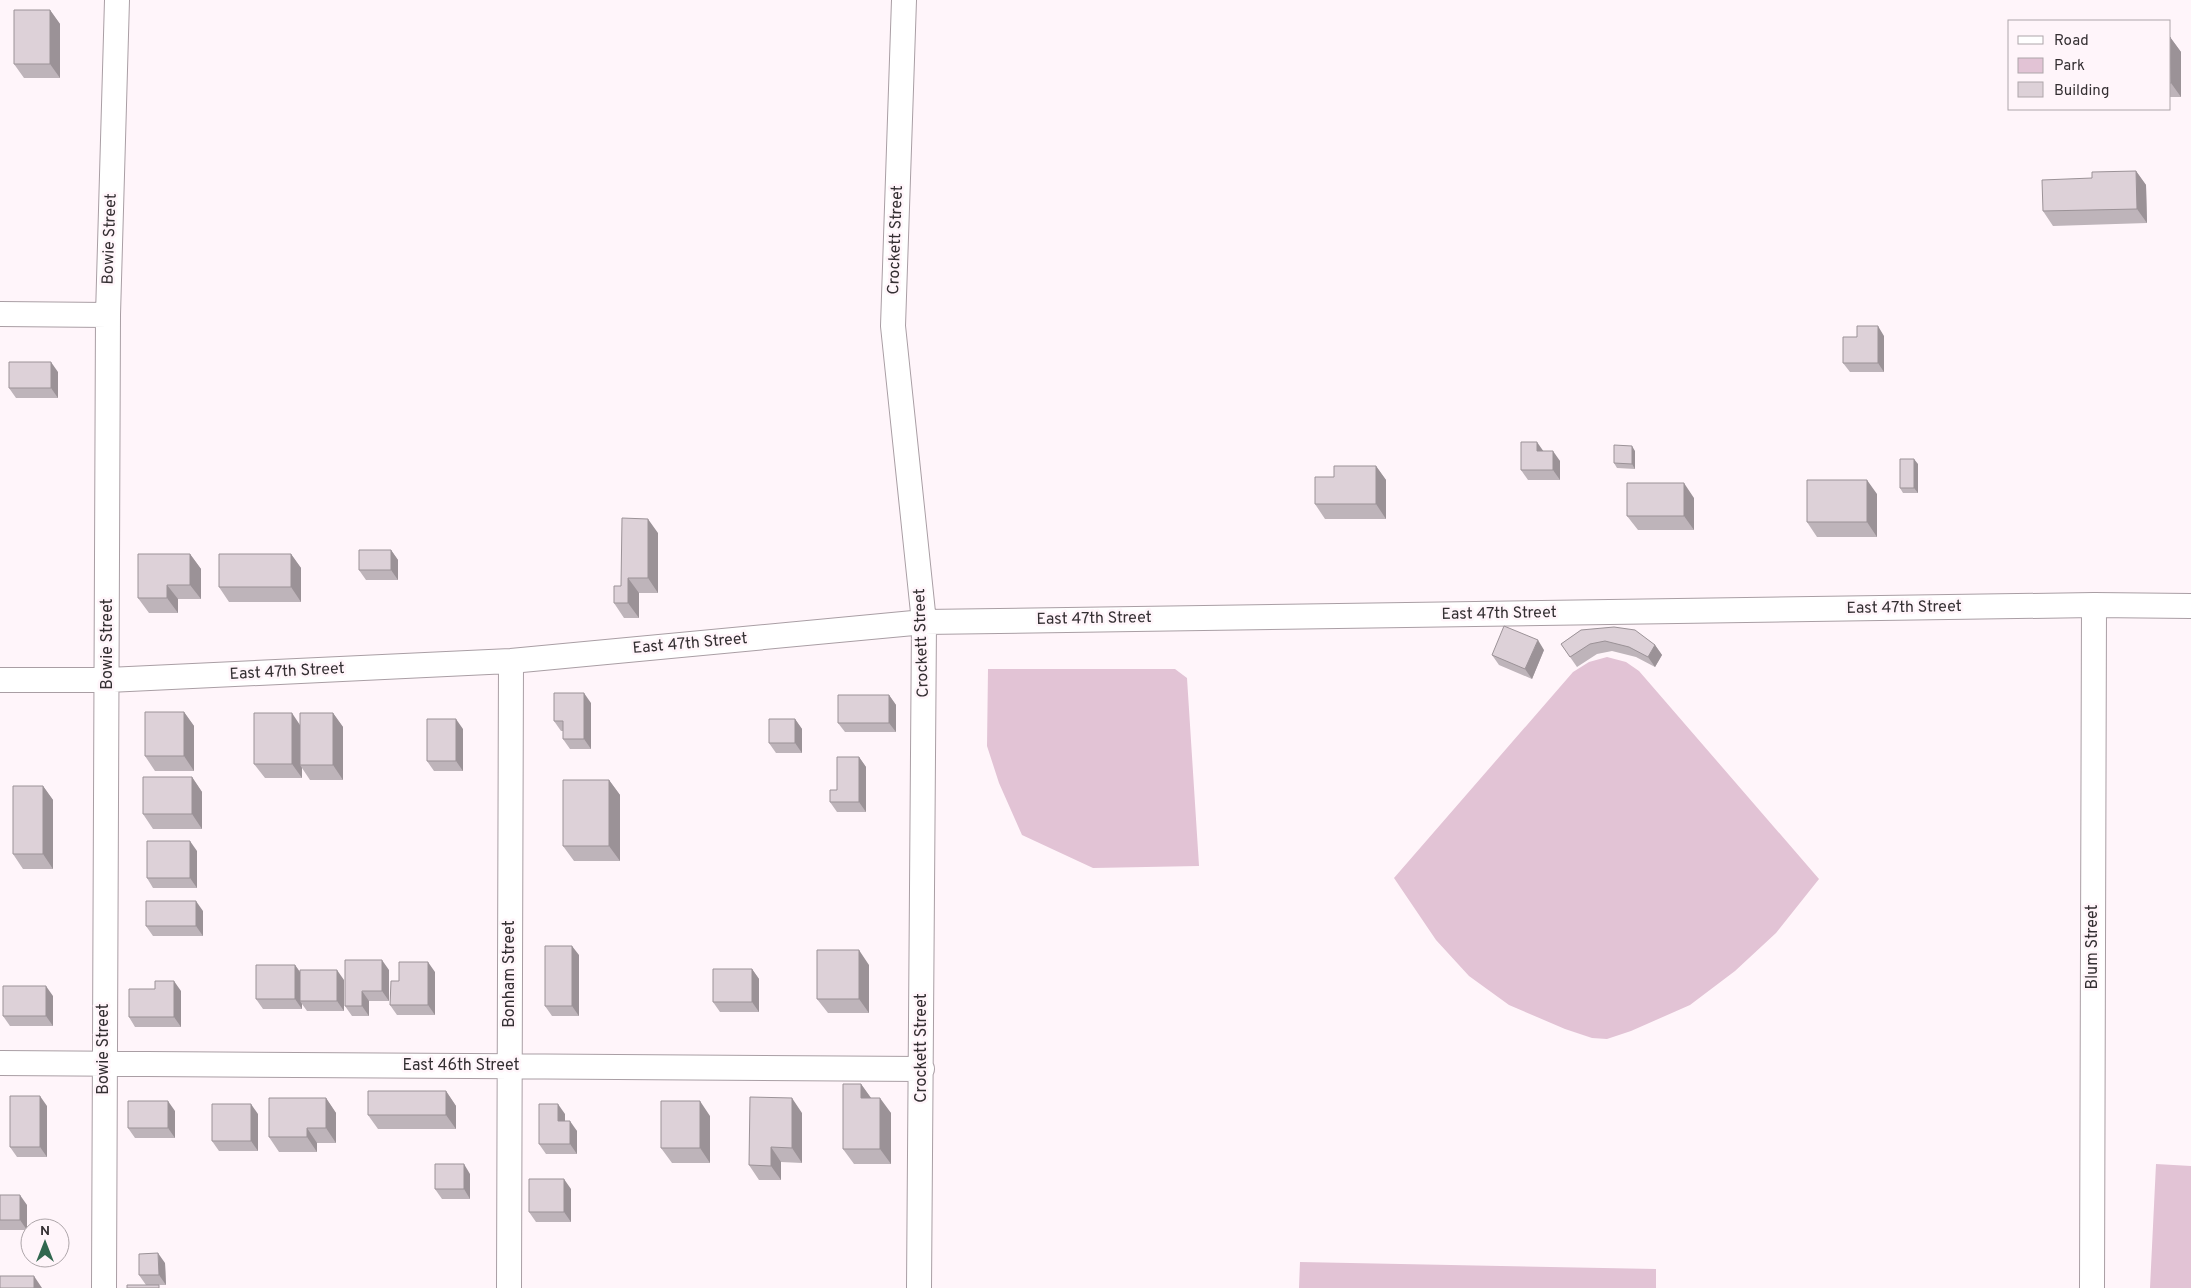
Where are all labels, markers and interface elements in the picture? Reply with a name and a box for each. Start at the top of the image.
legend [2008,20,2171,110]
text: Road [2054,32,2089,51]
text: Park [2054,57,2085,76]
text: Building [2054,82,2109,101]
street label: Crockett Street [884,185,908,295]
street label: Bowie Street [98,193,122,285]
street label: Crockett Street [910,588,934,698]
street label: East 47th Street [1846,597,1962,619]
street label: Bowie Street [98,598,118,690]
street label: East 47th Street [1441,603,1557,625]
street label: East 47th Street [1036,608,1152,630]
street label: East 47th Street [632,629,748,659]
street label: East 47th Street [229,659,345,685]
street label: Blum Street [2083,904,2103,990]
street label: Bonham Street [500,920,520,1028]
street label: Crockett Street [912,993,932,1103]
street label: Bowie Street [94,1003,114,1095]
street label: East 46th Street [402,1056,520,1076]
north arrow [20,1218,70,1268]
text: N [40,1223,50,1240]

